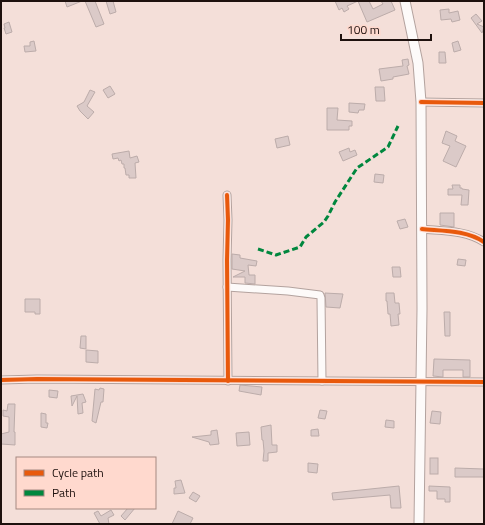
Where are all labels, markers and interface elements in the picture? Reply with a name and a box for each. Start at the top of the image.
scale bar [341,16,431,42]
text: 100 m [347,20,380,39]
legend [16,457,156,509]
text: Cycle path [52,463,104,482]
text: Path [52,483,76,502]

